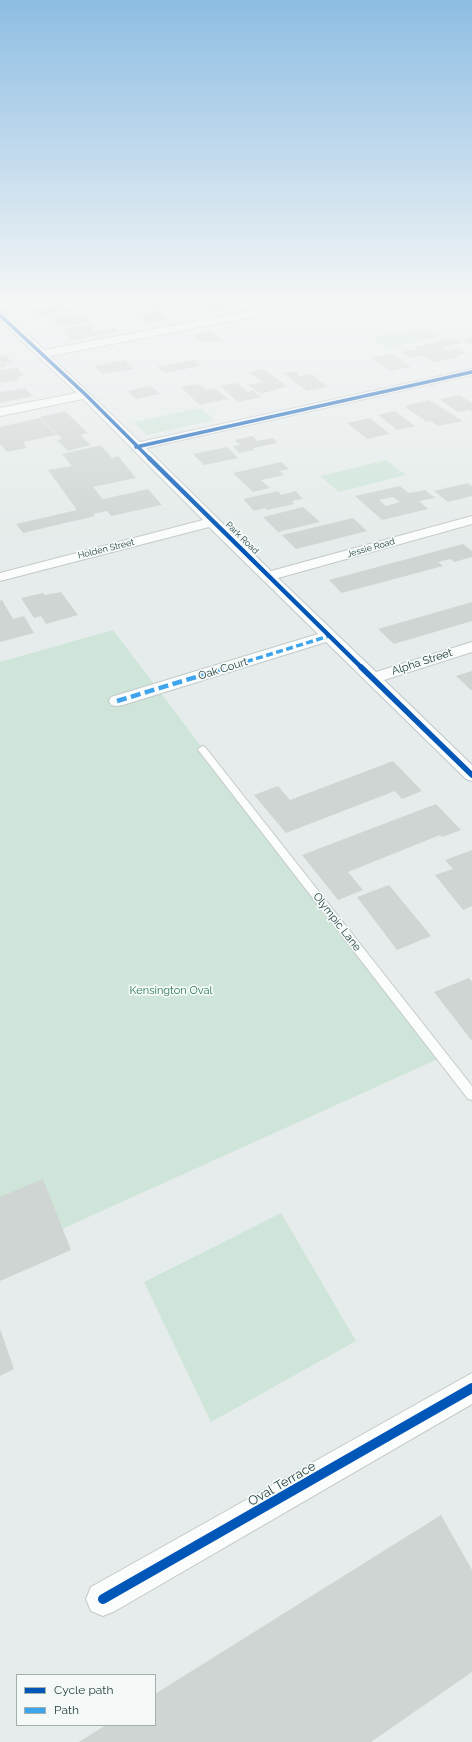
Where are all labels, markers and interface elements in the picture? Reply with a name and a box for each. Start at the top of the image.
street label: Park Road [223,519,261,557]
street label: Jessie Road [346,536,396,560]
street label: Holden Street [77,537,135,561]
street label: Alpha Street [390,646,454,678]
street label: Oak Court [197,655,249,683]
street label: Olympic Lane [310,890,364,954]
park label: Kensington Oval [130,984,212,998]
street label: Oval Terrace [245,1458,319,1510]
legend [16,1674,156,1726]
text: Cycle path [54,1683,113,1697]
text: Path [54,1703,79,1717]

